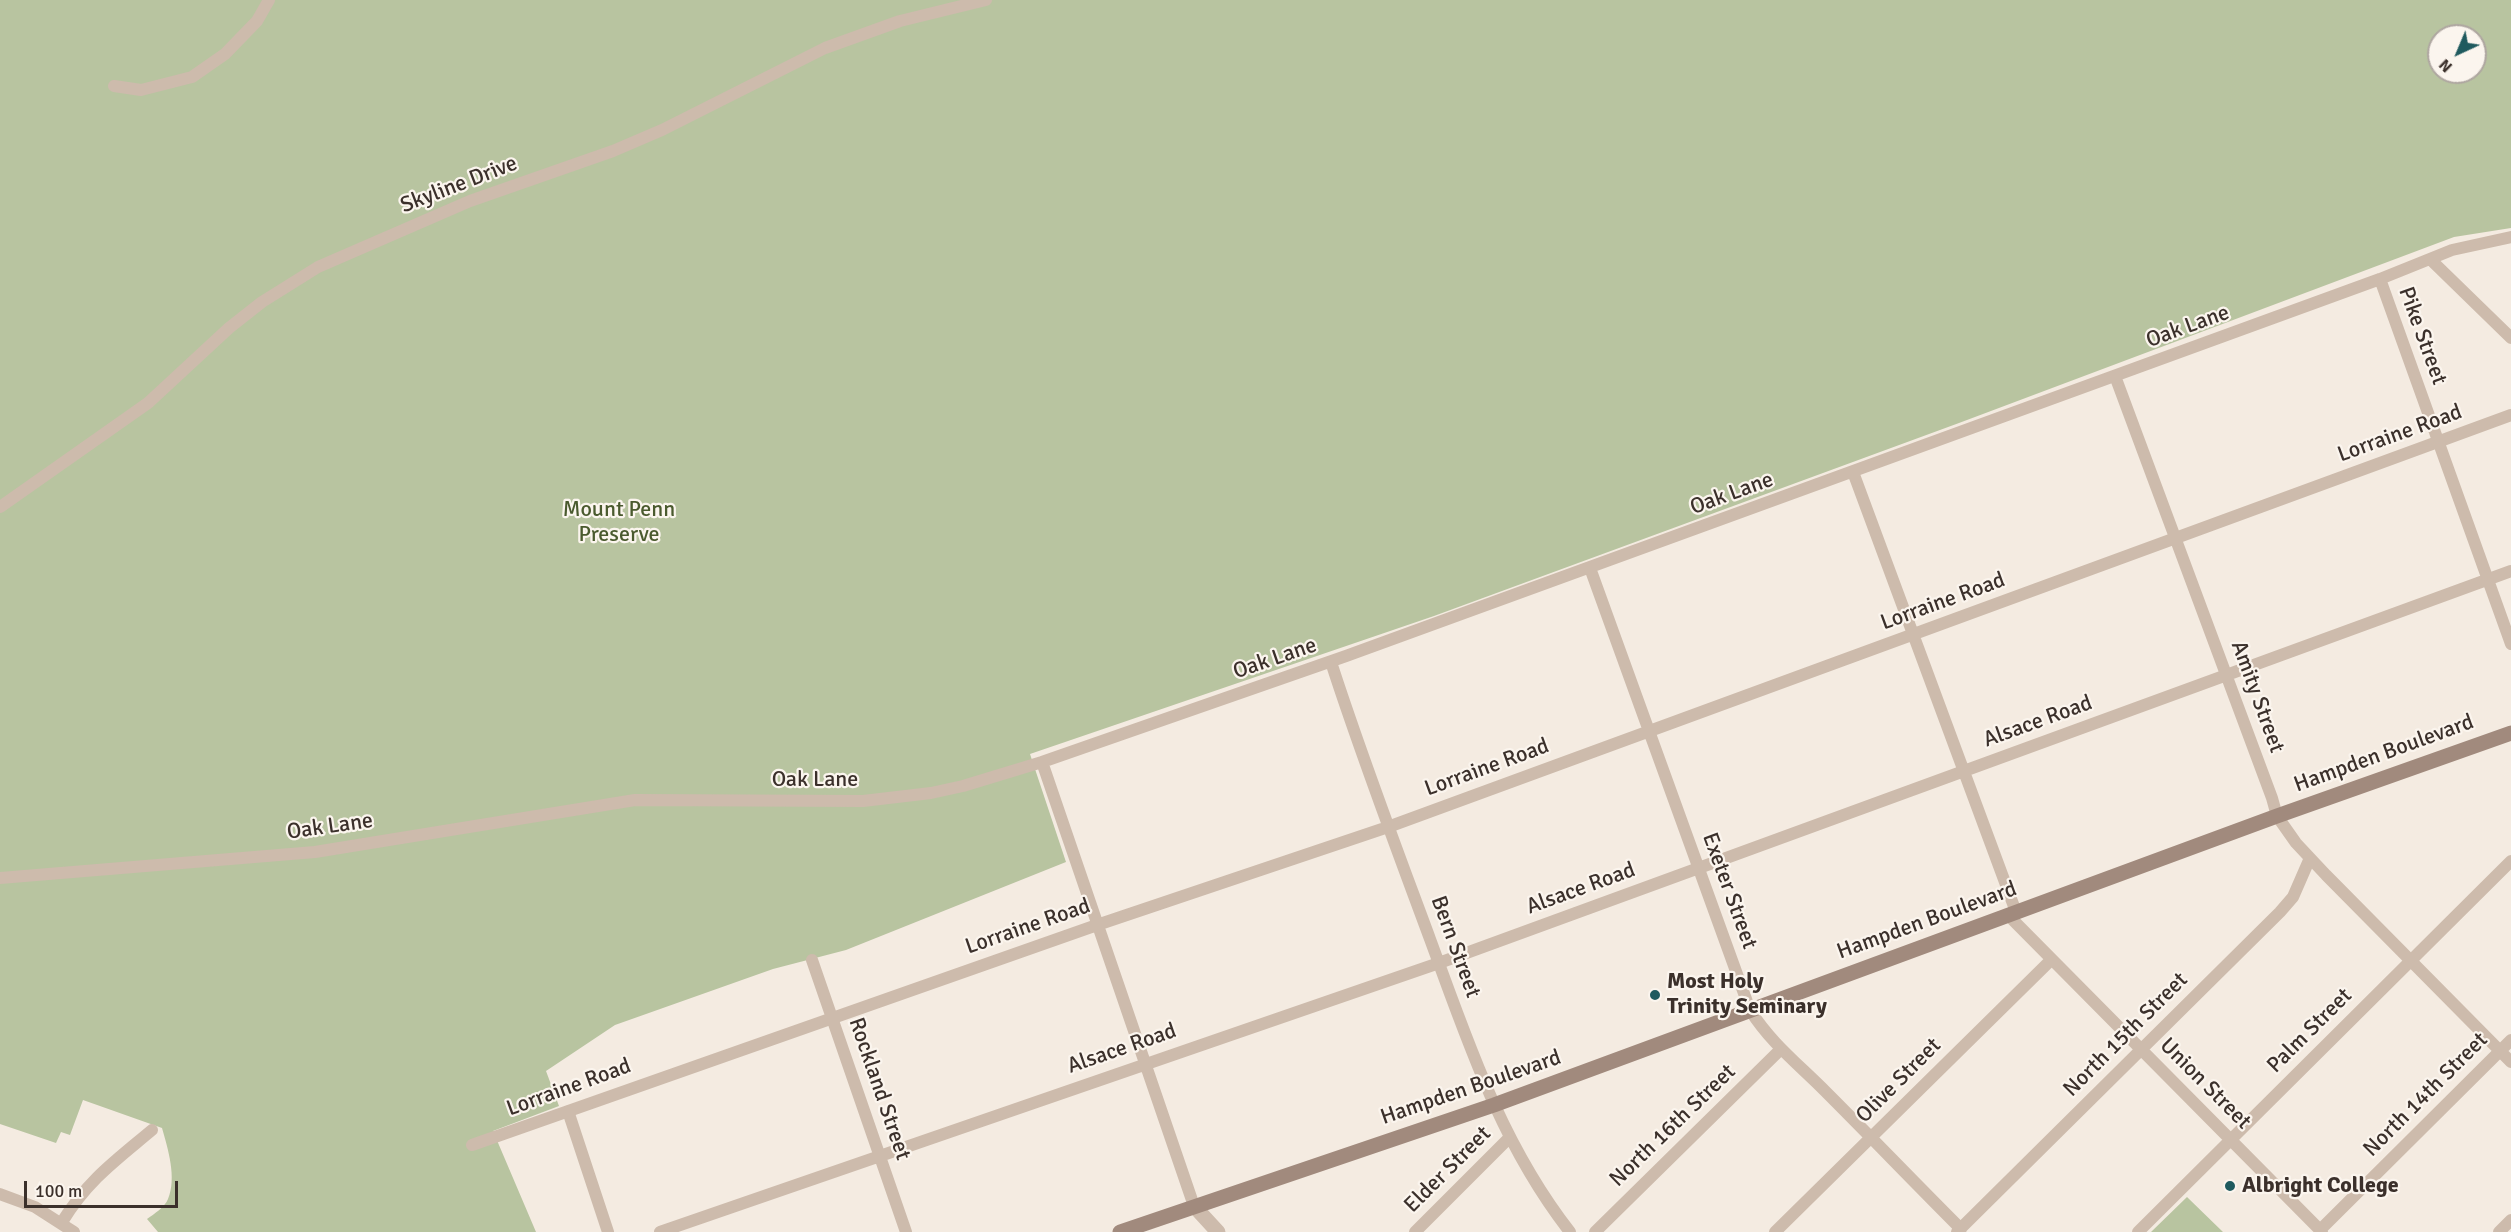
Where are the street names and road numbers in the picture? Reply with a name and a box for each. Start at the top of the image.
street label: Skyline Drive [397,151,521,219]
street label: Pike Street [2392,283,2452,389]
street label: Oak Lane [2143,300,2233,354]
street label: Lorraine Road [2334,399,2466,469]
street label: Oak Lane [1687,467,1777,521]
street label: Lorraine Road [1877,567,2009,637]
street label: Oak Lane [1230,632,1320,686]
street label: Amity Street [2225,637,2289,757]
street label: Alsace Road [1980,690,2096,754]
street label: Hampden Boulevard [2291,709,2477,799]
street label: Lorraine Road [1421,733,1553,803]
street label: Oak Lane [772,767,858,793]
street label: Oak Lane [285,808,375,846]
street label: Exeter Street [1696,829,1762,953]
street label: Alsace Road [1523,857,1639,921]
street label: Hampden Boulevard [1834,876,2020,966]
street label: Bern Street [1424,892,1486,1002]
street label: Lorraine Road [962,893,1094,961]
street label: North 15th Street [2058,967,2194,1103]
street label: Palm Street [2262,983,2358,1079]
street label: Rockland Street [842,1014,916,1164]
street label: Alsace Road [1064,1018,1180,1080]
street label: North 14th Street [2358,1027,2494,1163]
street label: Olive Street [1851,1033,1947,1129]
street label: Union Street [2154,1033,2256,1135]
street label: Hampden Boulevard [1377,1045,1565,1131]
street label: Lorraine Road [503,1053,635,1123]
street label: North 16th Street [1604,1059,1742,1193]
street label: Elder Street [1399,1121,1497,1219]

